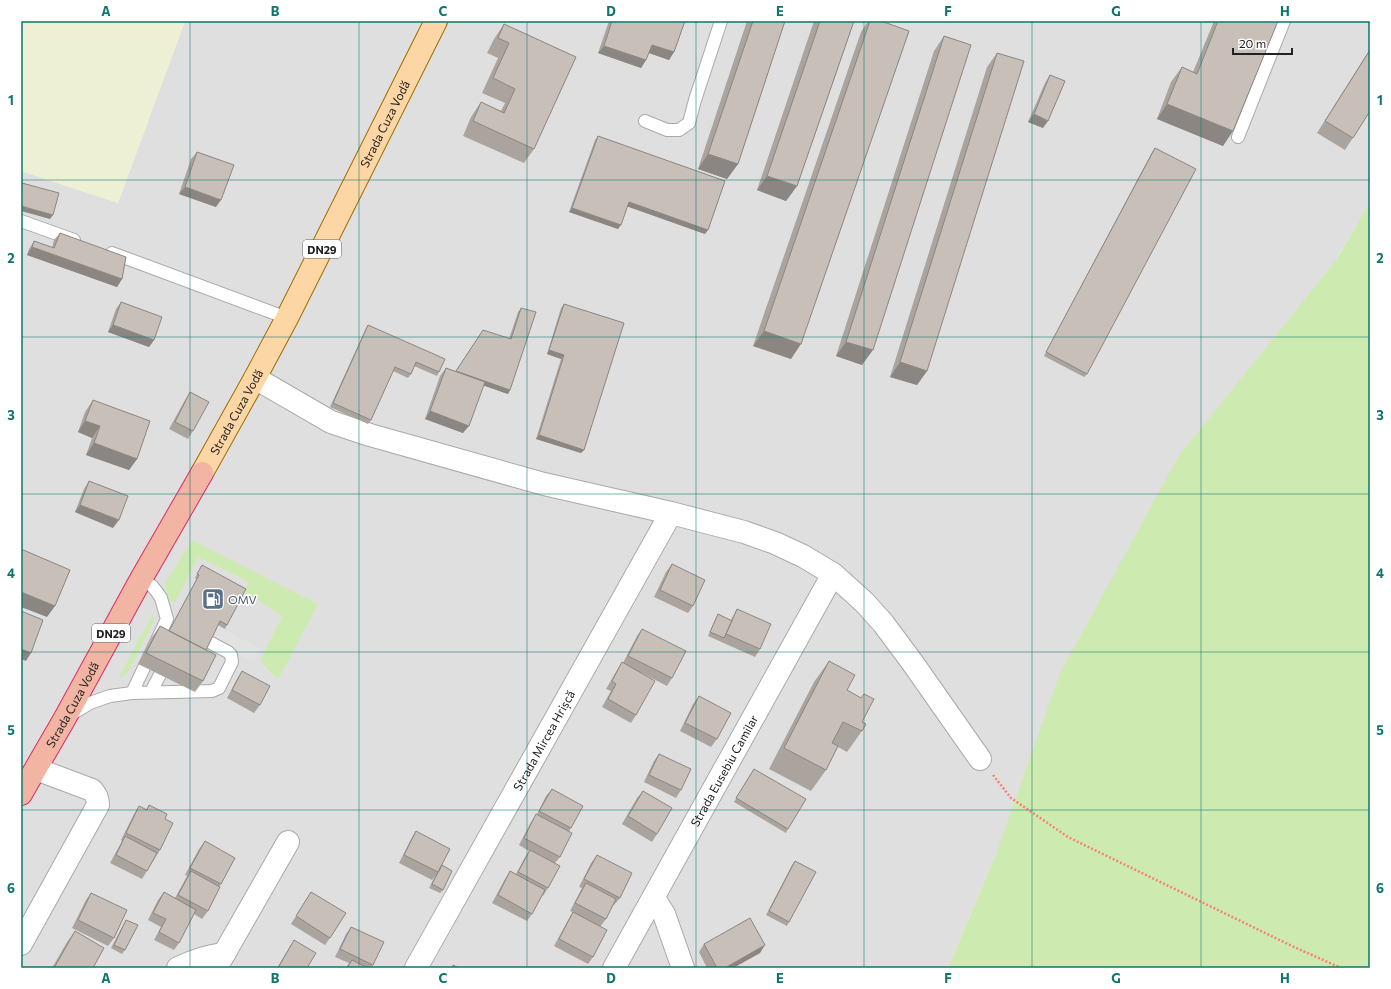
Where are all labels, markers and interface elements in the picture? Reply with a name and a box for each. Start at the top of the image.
text: A [101,3,111,19]
text: B [271,3,280,19]
text: C [439,3,448,19]
text: D [606,3,616,19]
text: E [776,3,784,19]
text: F [944,3,952,19]
text: G [1111,3,1121,19]
text: H [1280,3,1290,19]
scale bar [1233,30,1292,56]
text: 20 m [1239,36,1266,50]
street label: Strada Cuza Vodă [357,78,412,170]
text: 1 [8,92,14,108]
text: 1 [1377,92,1383,108]
road number: DN29 [303,240,341,258]
text: 2 [7,250,15,266]
text: 2 [1376,250,1384,266]
street label: Strada Cuza Vodă [207,367,265,457]
text: 3 [7,407,15,423]
text: 3 [1376,407,1384,423]
text: 4 [7,565,15,581]
text: 4 [1376,565,1384,581]
fuel station icon: OMV [200,586,226,612]
place label: OMV [228,592,257,606]
road number: DN29 [92,624,130,642]
street label: Strada Cuza Vodă [43,659,101,750]
street label: Strada Mircea Hrișcă [510,688,577,793]
street label: Strada Eusebiu Camilar [687,712,760,829]
text: 5 [7,722,15,738]
text: 5 [1376,722,1384,738]
text: 6 [7,880,15,896]
text: 6 [1376,880,1384,896]
text: A [101,970,111,986]
text: B [271,970,280,986]
text: C [439,970,448,986]
text: D [606,970,616,986]
text: E [776,970,784,986]
text: F [944,970,952,986]
text: G [1111,970,1121,986]
text: H [1280,970,1290,986]

